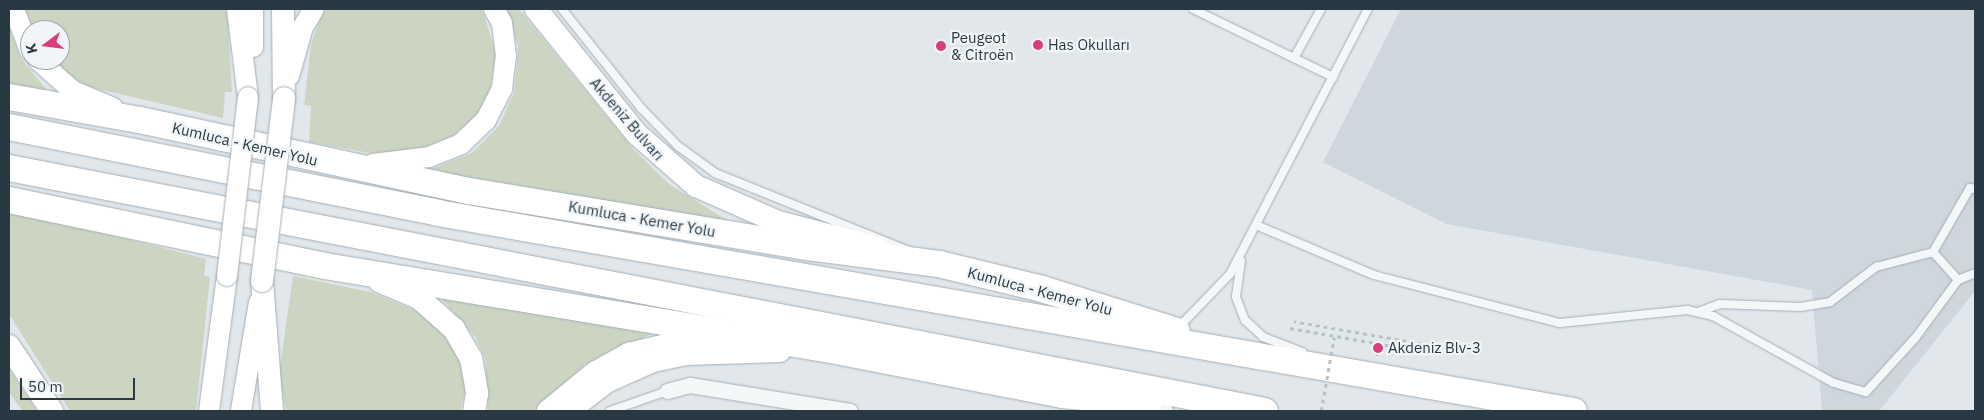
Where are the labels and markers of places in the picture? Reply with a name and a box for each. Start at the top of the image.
place label: Peugeot & Citroën [951,28,1014,63]
place label: Has Okulları [1048,36,1130,54]
marker: Has Okulları [1032,39,1044,51]
marker: Peugeot & Citroën [935,40,947,52]
place label: Akdeniz Blv-3 [1388,339,1481,357]
marker: Akdeniz Blv-3 [1372,342,1384,354]

